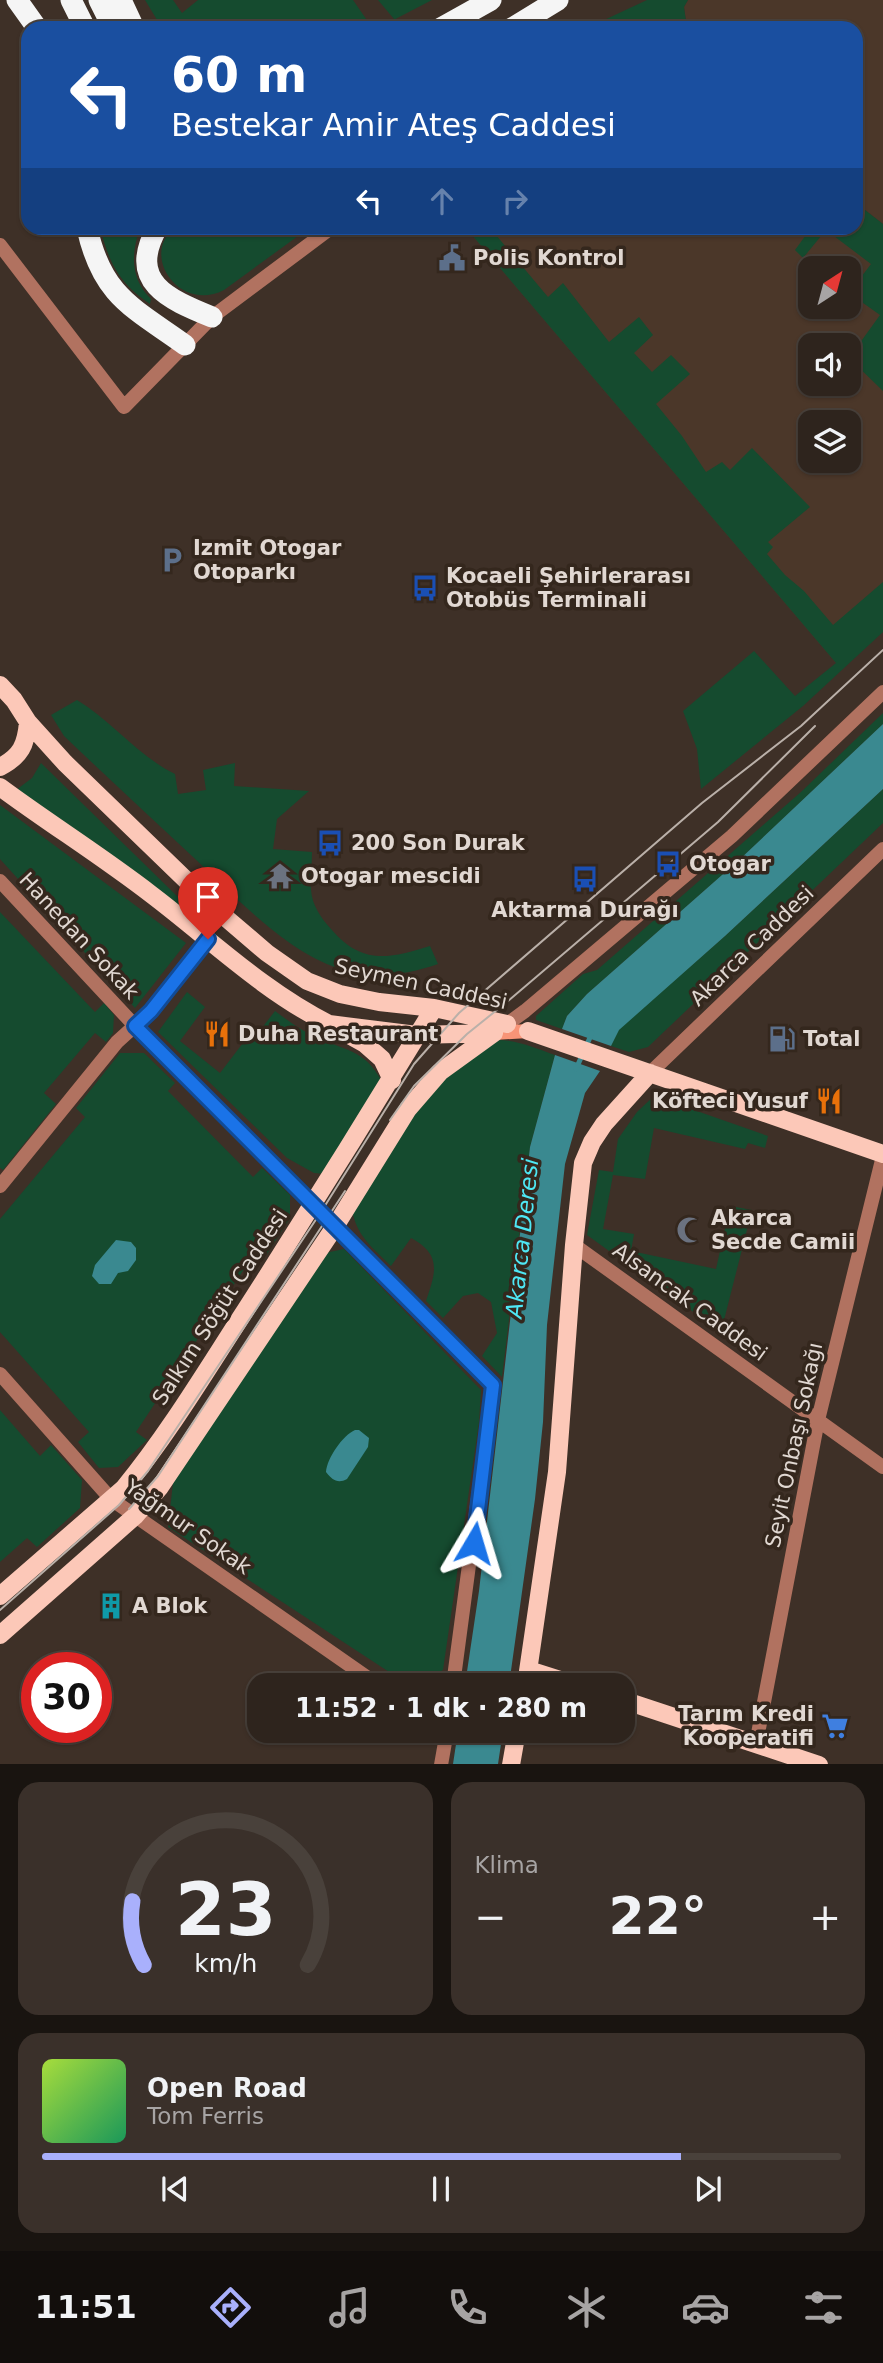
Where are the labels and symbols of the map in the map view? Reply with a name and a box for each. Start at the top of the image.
public building icon: Polis Kontrol [437,243,467,273]
place label: Polis Kontrol [473,246,624,270]
north arrow [798,256,861,318]
place label: Izmit Otogar Otoparkı [193,536,342,584]
parking icon: Izmit Otogar Otoparkı [157,545,187,575]
place label: Kocaeli Şehirlerarası Otobüs Terminali [446,564,691,612]
bus stop icon: Kocaeli Şehirlerarası Otobüs Terminali [410,573,440,603]
bus stop icon: 200 Son Durak [315,828,345,858]
place label: 200 Son Durak [351,831,526,855]
bus stop icon: Otogar [653,849,683,879]
place label: Otogar [689,852,772,876]
temple icon: Otogar mescidi [265,861,295,891]
place label: Otogar mescidi [301,864,481,888]
bus stop icon: Aktarma Durağı [570,864,600,894]
pin [178,867,238,939]
street label: Hanedan Sokak [14,868,144,1005]
street label: Akarca Caddesi [685,881,819,1011]
place label: Aktarma Durağı [491,898,679,922]
street label: Seymen Caddesi [332,954,510,1014]
restaurant icon: Duha Restaurant [202,1019,232,1049]
place label: Duha Restaurant [238,1022,438,1046]
fuel station icon: Total [767,1024,797,1054]
place label: Total [803,1027,860,1051]
restaurant icon: Köfteci Yusuf [814,1086,844,1116]
place label: Köfteci Yusuf [652,1089,809,1113]
water label: Akarca Deresi [500,1156,543,1321]
street label: Salkım Söğüt Caddesi [148,1205,292,1409]
place label: Akarca Secde Camii [711,1206,855,1254]
mosque icon: Akarca Secde Camii [675,1215,705,1245]
street label: Alsancak Caddesi [608,1238,772,1366]
street label: Seyit Onbaşı Sokağı [761,1340,827,1550]
street label: Yağmur Sokak [120,1474,256,1580]
position arrow [437,1506,511,1580]
building icon: A Blok [96,1591,126,1621]
place label: A Blok [132,1594,208,1618]
speed limit sign: 30 [21,1652,112,1743]
place label: Tarım Kredi Kooperatifi [678,1702,814,1750]
supermarket icon: Tarım Kredi Kooperatifi [820,1711,850,1741]

